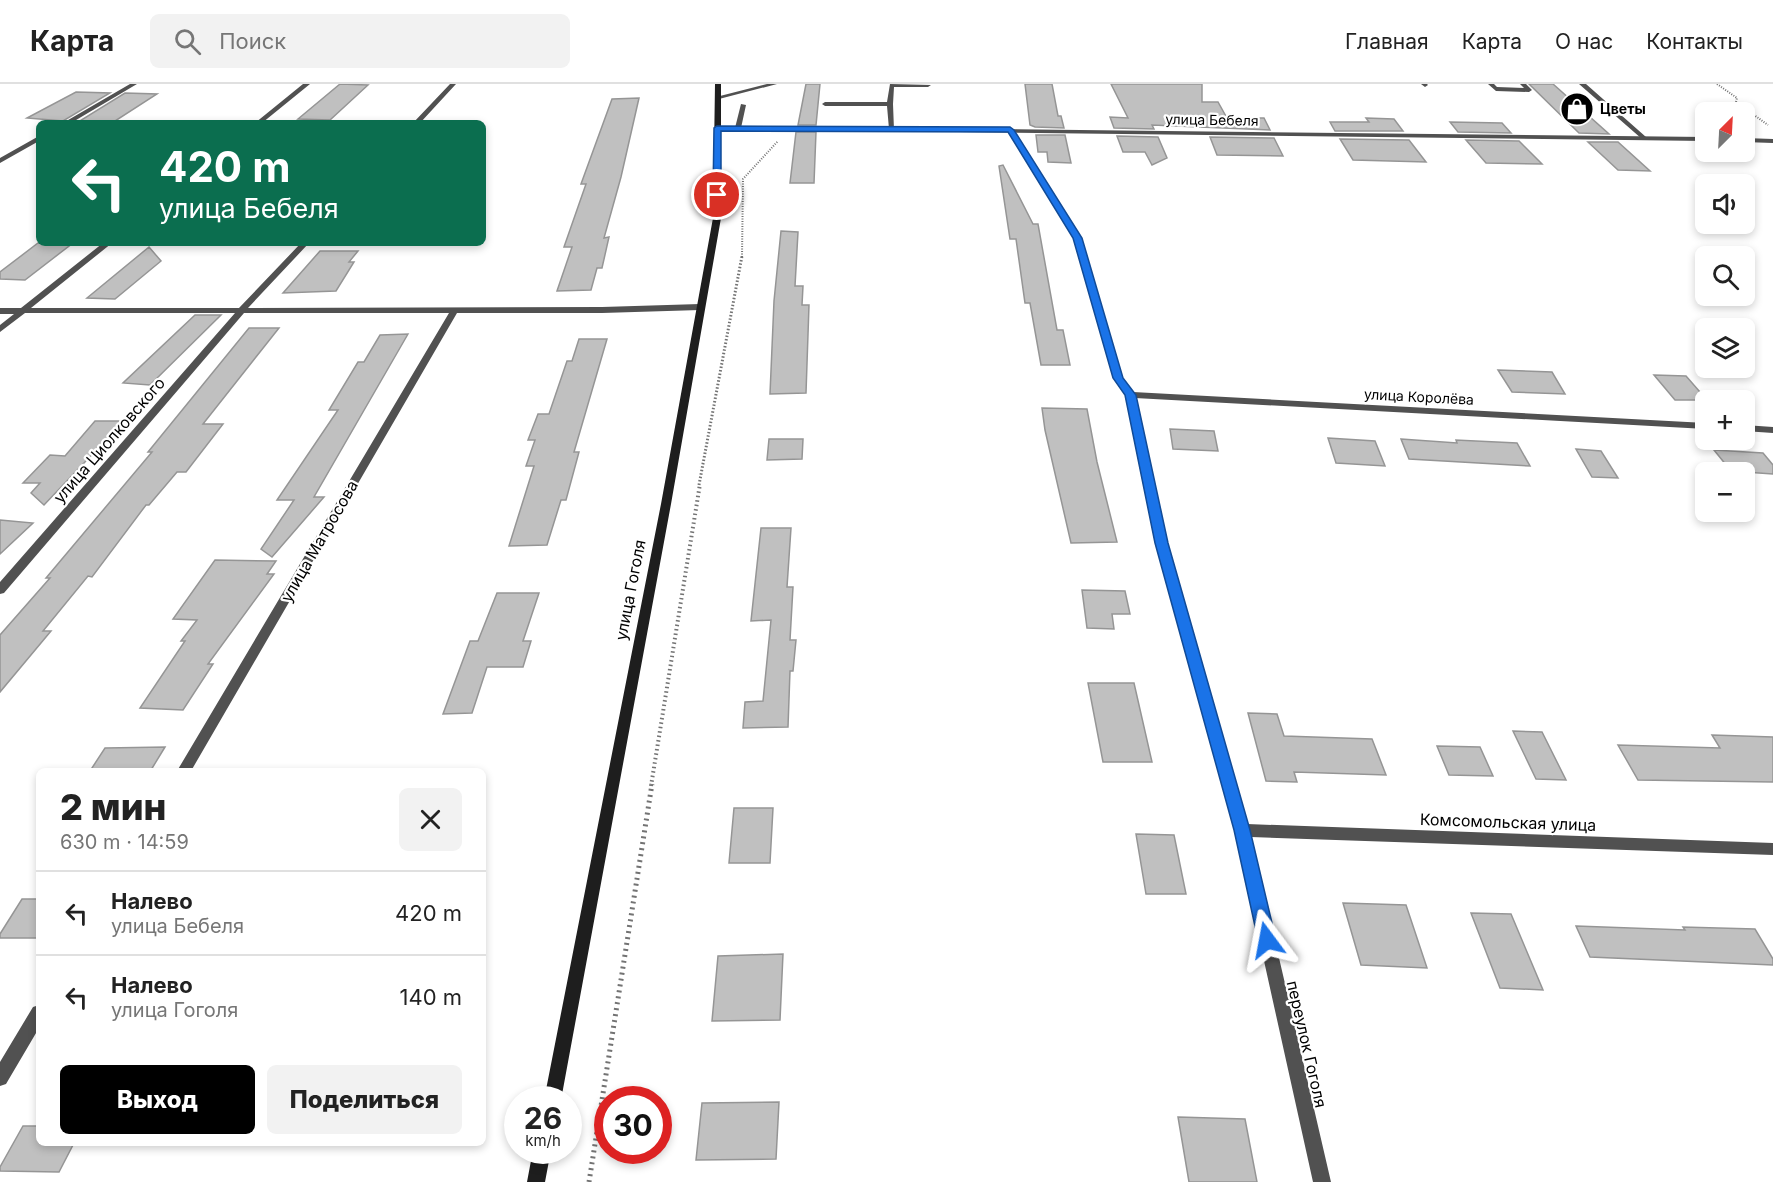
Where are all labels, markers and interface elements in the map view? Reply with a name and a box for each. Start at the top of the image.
search box [150,14,570,68]
text: Карта [30,24,114,58]
icon: search [171,25,204,58]
text: Поиск [219,28,286,54]
text: Главная [1345,29,1429,54]
text: Карта [1462,29,1522,54]
text: О нас [1555,29,1613,54]
text: Контакты [1646,29,1743,54]
shop icon: Цветы [1559,91,1595,127]
place label: Цветы [1600,100,1646,117]
north arrow [1695,102,1755,162]
map controls [1695,102,1755,522]
street label: улица Бебеля [1165,110,1259,129]
text: 420 m [159,141,290,192]
icon: left [60,144,138,222]
pin [691,169,742,220]
button: sound [1695,174,1755,234]
icon: arrive [700,178,733,211]
text: улица Бебеля [159,192,339,225]
button: search [1695,246,1755,306]
button: layers [1695,318,1755,378]
street label: улица Циолковского [49,373,169,507]
street label: улица Королёва [1364,385,1474,408]
button: + [1695,390,1755,450]
button: − [1695,462,1755,522]
street label: улица Матросова [276,477,362,605]
street label: улица Гоголя [610,538,650,642]
text: 2 мин [60,785,166,829]
button: close [399,788,462,851]
street label: Комсомольская улица [1419,809,1597,835]
text: 630 m · 14:59 [60,830,189,854]
text: Налево [111,888,193,914]
icon: left [60,897,93,930]
text: 420 m [395,900,462,926]
position arrow [1235,908,1299,972]
text: улица Бебеля [111,914,244,938]
text: Налево [111,972,193,998]
street label: переулок Гоголя [1283,979,1331,1109]
icon: left [60,981,93,1014]
text: 140 m [400,984,462,1010]
text: улица Гоголя [111,998,238,1022]
button: Выход [60,1065,255,1134]
button: Поделиться [267,1065,462,1134]
speed limit sign: 30 [594,1086,672,1164]
text: 26 [524,1100,562,1136]
text: km/h [525,1131,561,1150]

